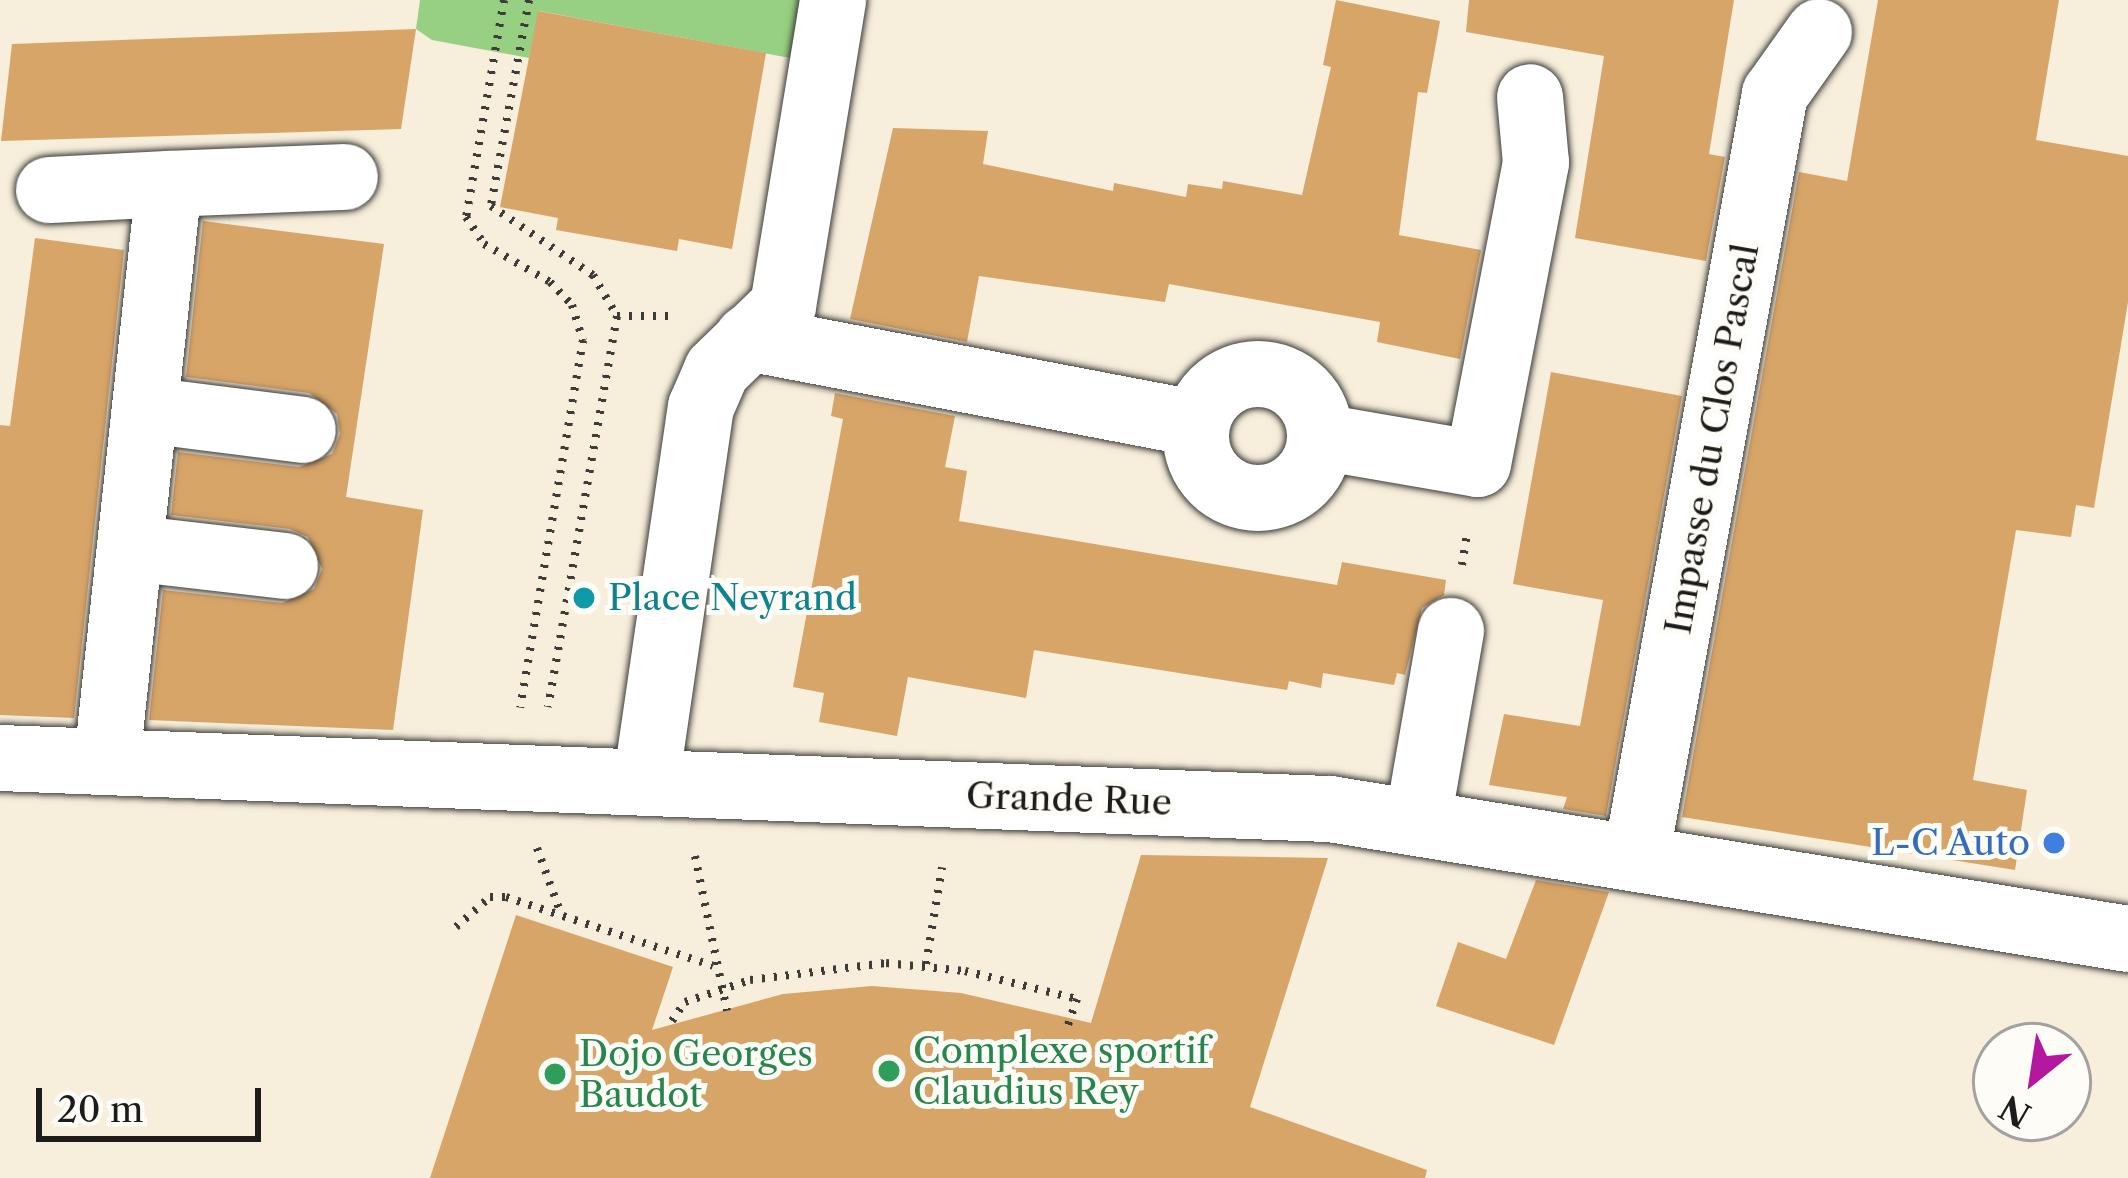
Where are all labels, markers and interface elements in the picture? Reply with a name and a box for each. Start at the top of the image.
street label: Impasse du Clos Pascal [1656,241,1768,637]
place label: Place Neyrand [608,576,857,620]
marker: Place Neyrand [571,585,597,611]
street label: Grande Rue [965,774,1173,824]
place label: L-C Auto [1869,821,2030,865]
marker: L-C Auto [2041,830,2067,856]
north arrow [1972,1022,2092,1142]
place label: Complexe sportif Claudius Rey [913,1028,1209,1113]
place label: Dojo Georges Baudot [579,1031,813,1116]
marker: Complexe sportif Claudius Rey [876,1058,902,1084]
marker: Dojo Georges Baudot [542,1061,568,1087]
scale bar [42,1064,267,1138]
text: N [1993,1086,2038,1136]
text: 20 m [57,1087,144,1131]

